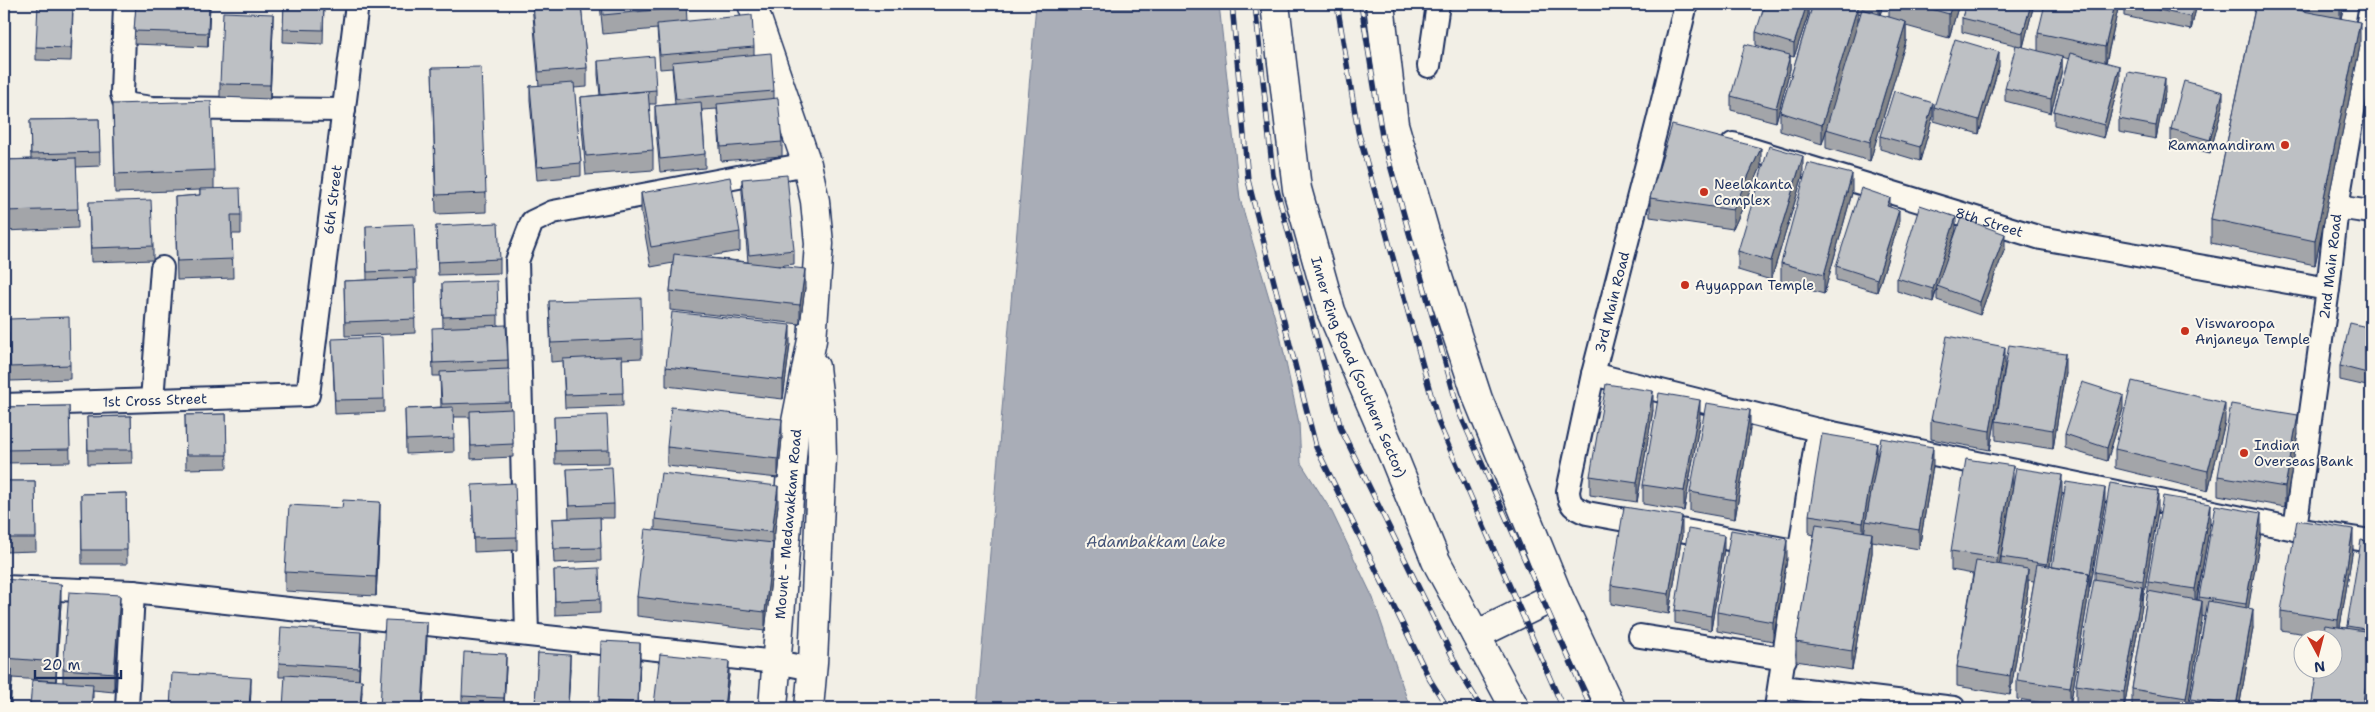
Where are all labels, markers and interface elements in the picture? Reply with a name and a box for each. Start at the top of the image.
place label: Ramamandiram [2168,136,2275,154]
marker: Ramamandiram [2279,139,2291,151]
street label: 6th Street [319,164,346,236]
place label: Neelakanta Complex [1714,175,1793,209]
marker: Neelakanta Complex [1698,186,1710,198]
street label: 8th Street [1953,203,2026,241]
street label: 2nd Main Road [2315,213,2345,320]
street label: 3rd Main Road [1591,250,1633,354]
street label: Inner Ring Road (Southern Sector) [1307,254,1410,480]
place label: Ayyappan Temple [1695,276,1814,294]
marker: Ayyappan Temple [1679,279,1691,291]
place label: Viswaroopa Anjaneya Temple [2195,314,2310,348]
marker: Viswaroopa Anjaneya Temple [2179,325,2191,337]
street label: 1st Cross Street [102,389,208,411]
street label: Mount - Medavakkam Road [771,428,805,620]
place label: Indian Overseas Bank [2254,436,2353,470]
marker: Indian Overseas Bank [2238,447,2250,459]
water label: Adambakkam Lake [1086,532,1226,552]
north arrow [2292,630,2342,680]
scale bar [35,647,121,679]
text: 20 m [42,655,81,675]
text: N [2313,657,2326,677]

